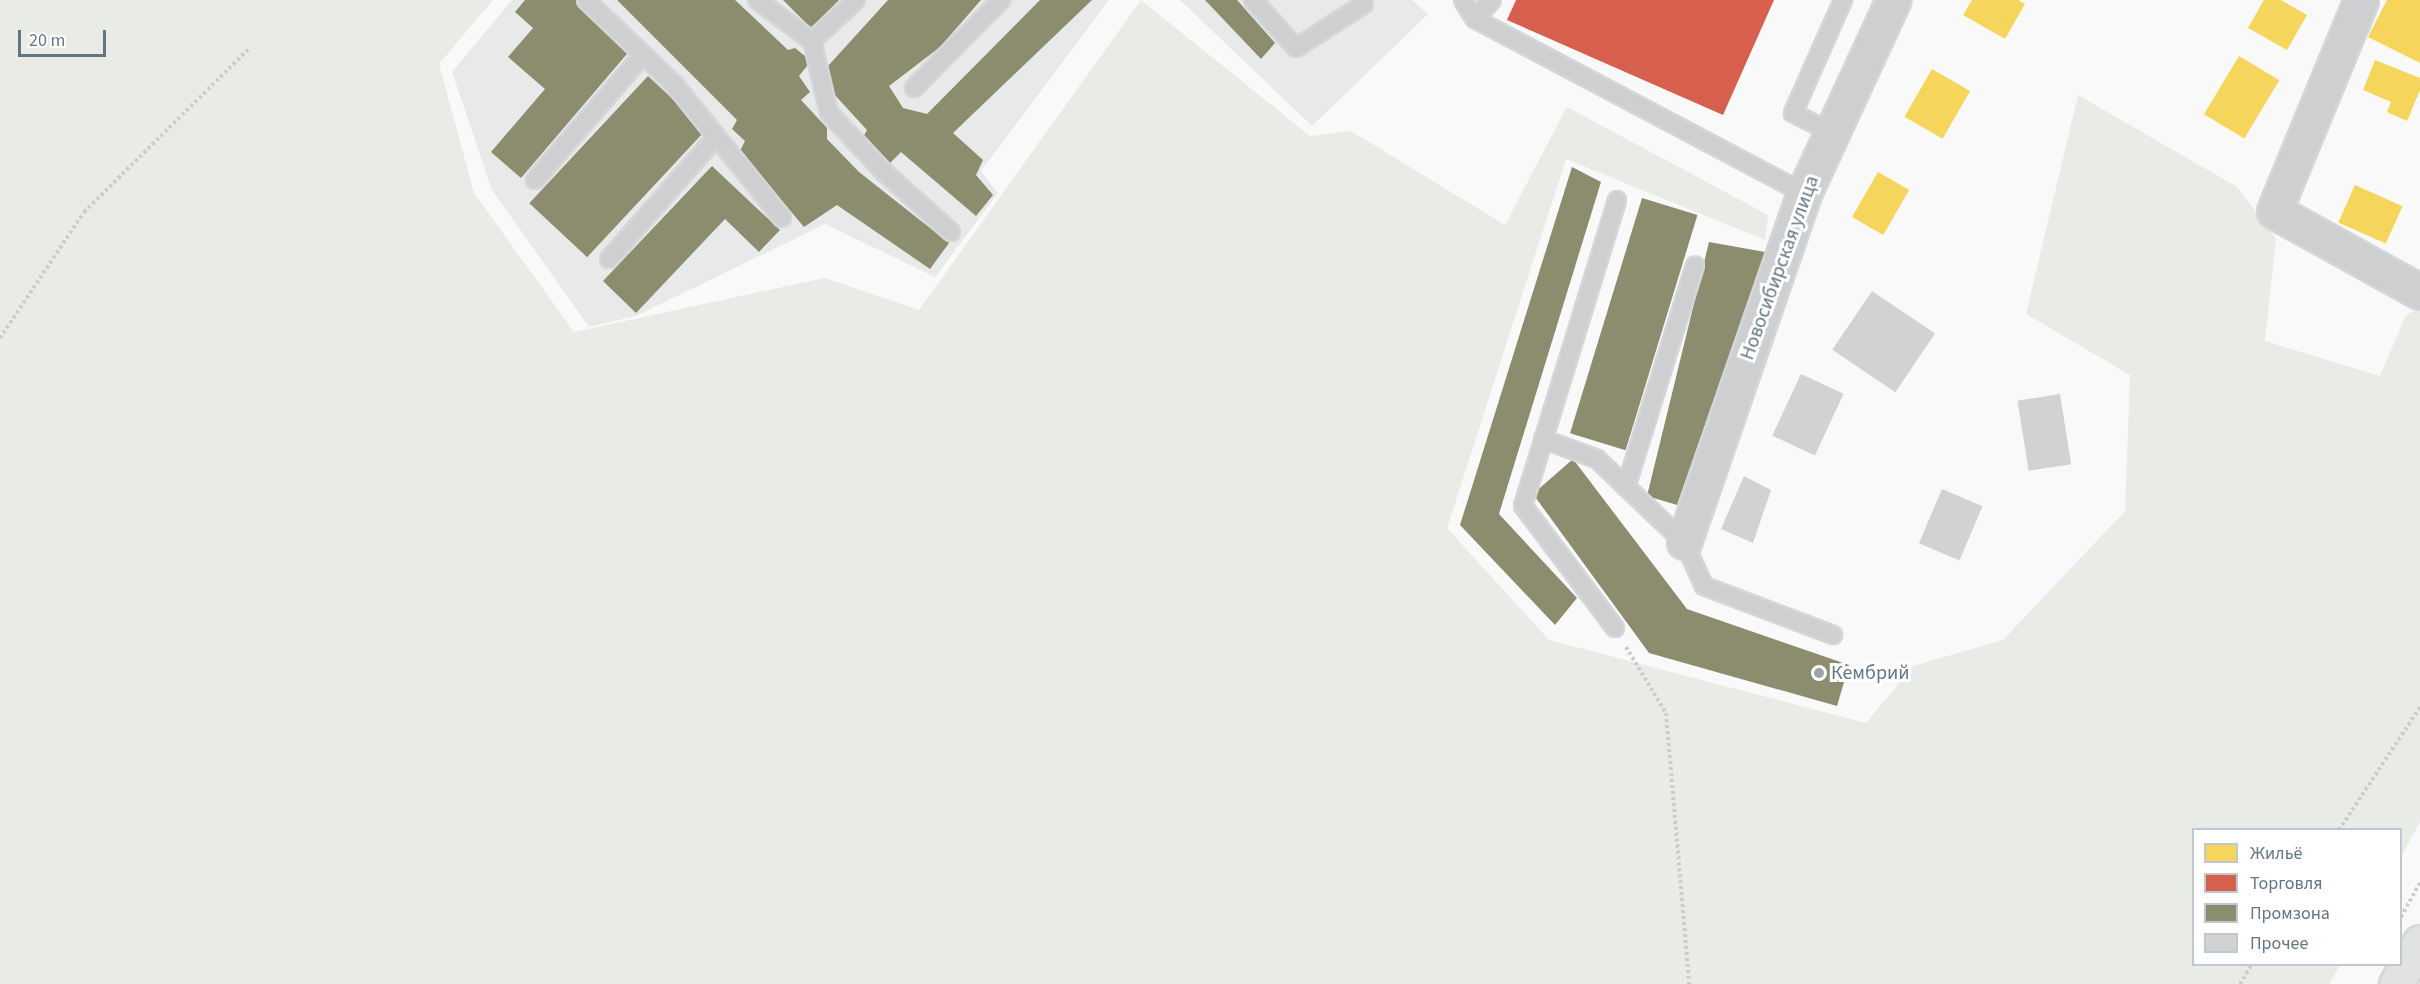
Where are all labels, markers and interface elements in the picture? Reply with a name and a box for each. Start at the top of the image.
scale bar [21,18,110,56]
text: 20 m [29,28,65,53]
street label: Новосибирская улица [1736,173,1824,363]
place label: Кембрий [1831,661,1910,685]
marker: Кембрий [1812,666,1826,680]
legend [2192,828,2402,966]
text: Жильё [2250,841,2302,866]
text: Торговля [2250,871,2323,896]
text: Промзона [2250,901,2330,926]
text: Прочее [2250,931,2308,956]

